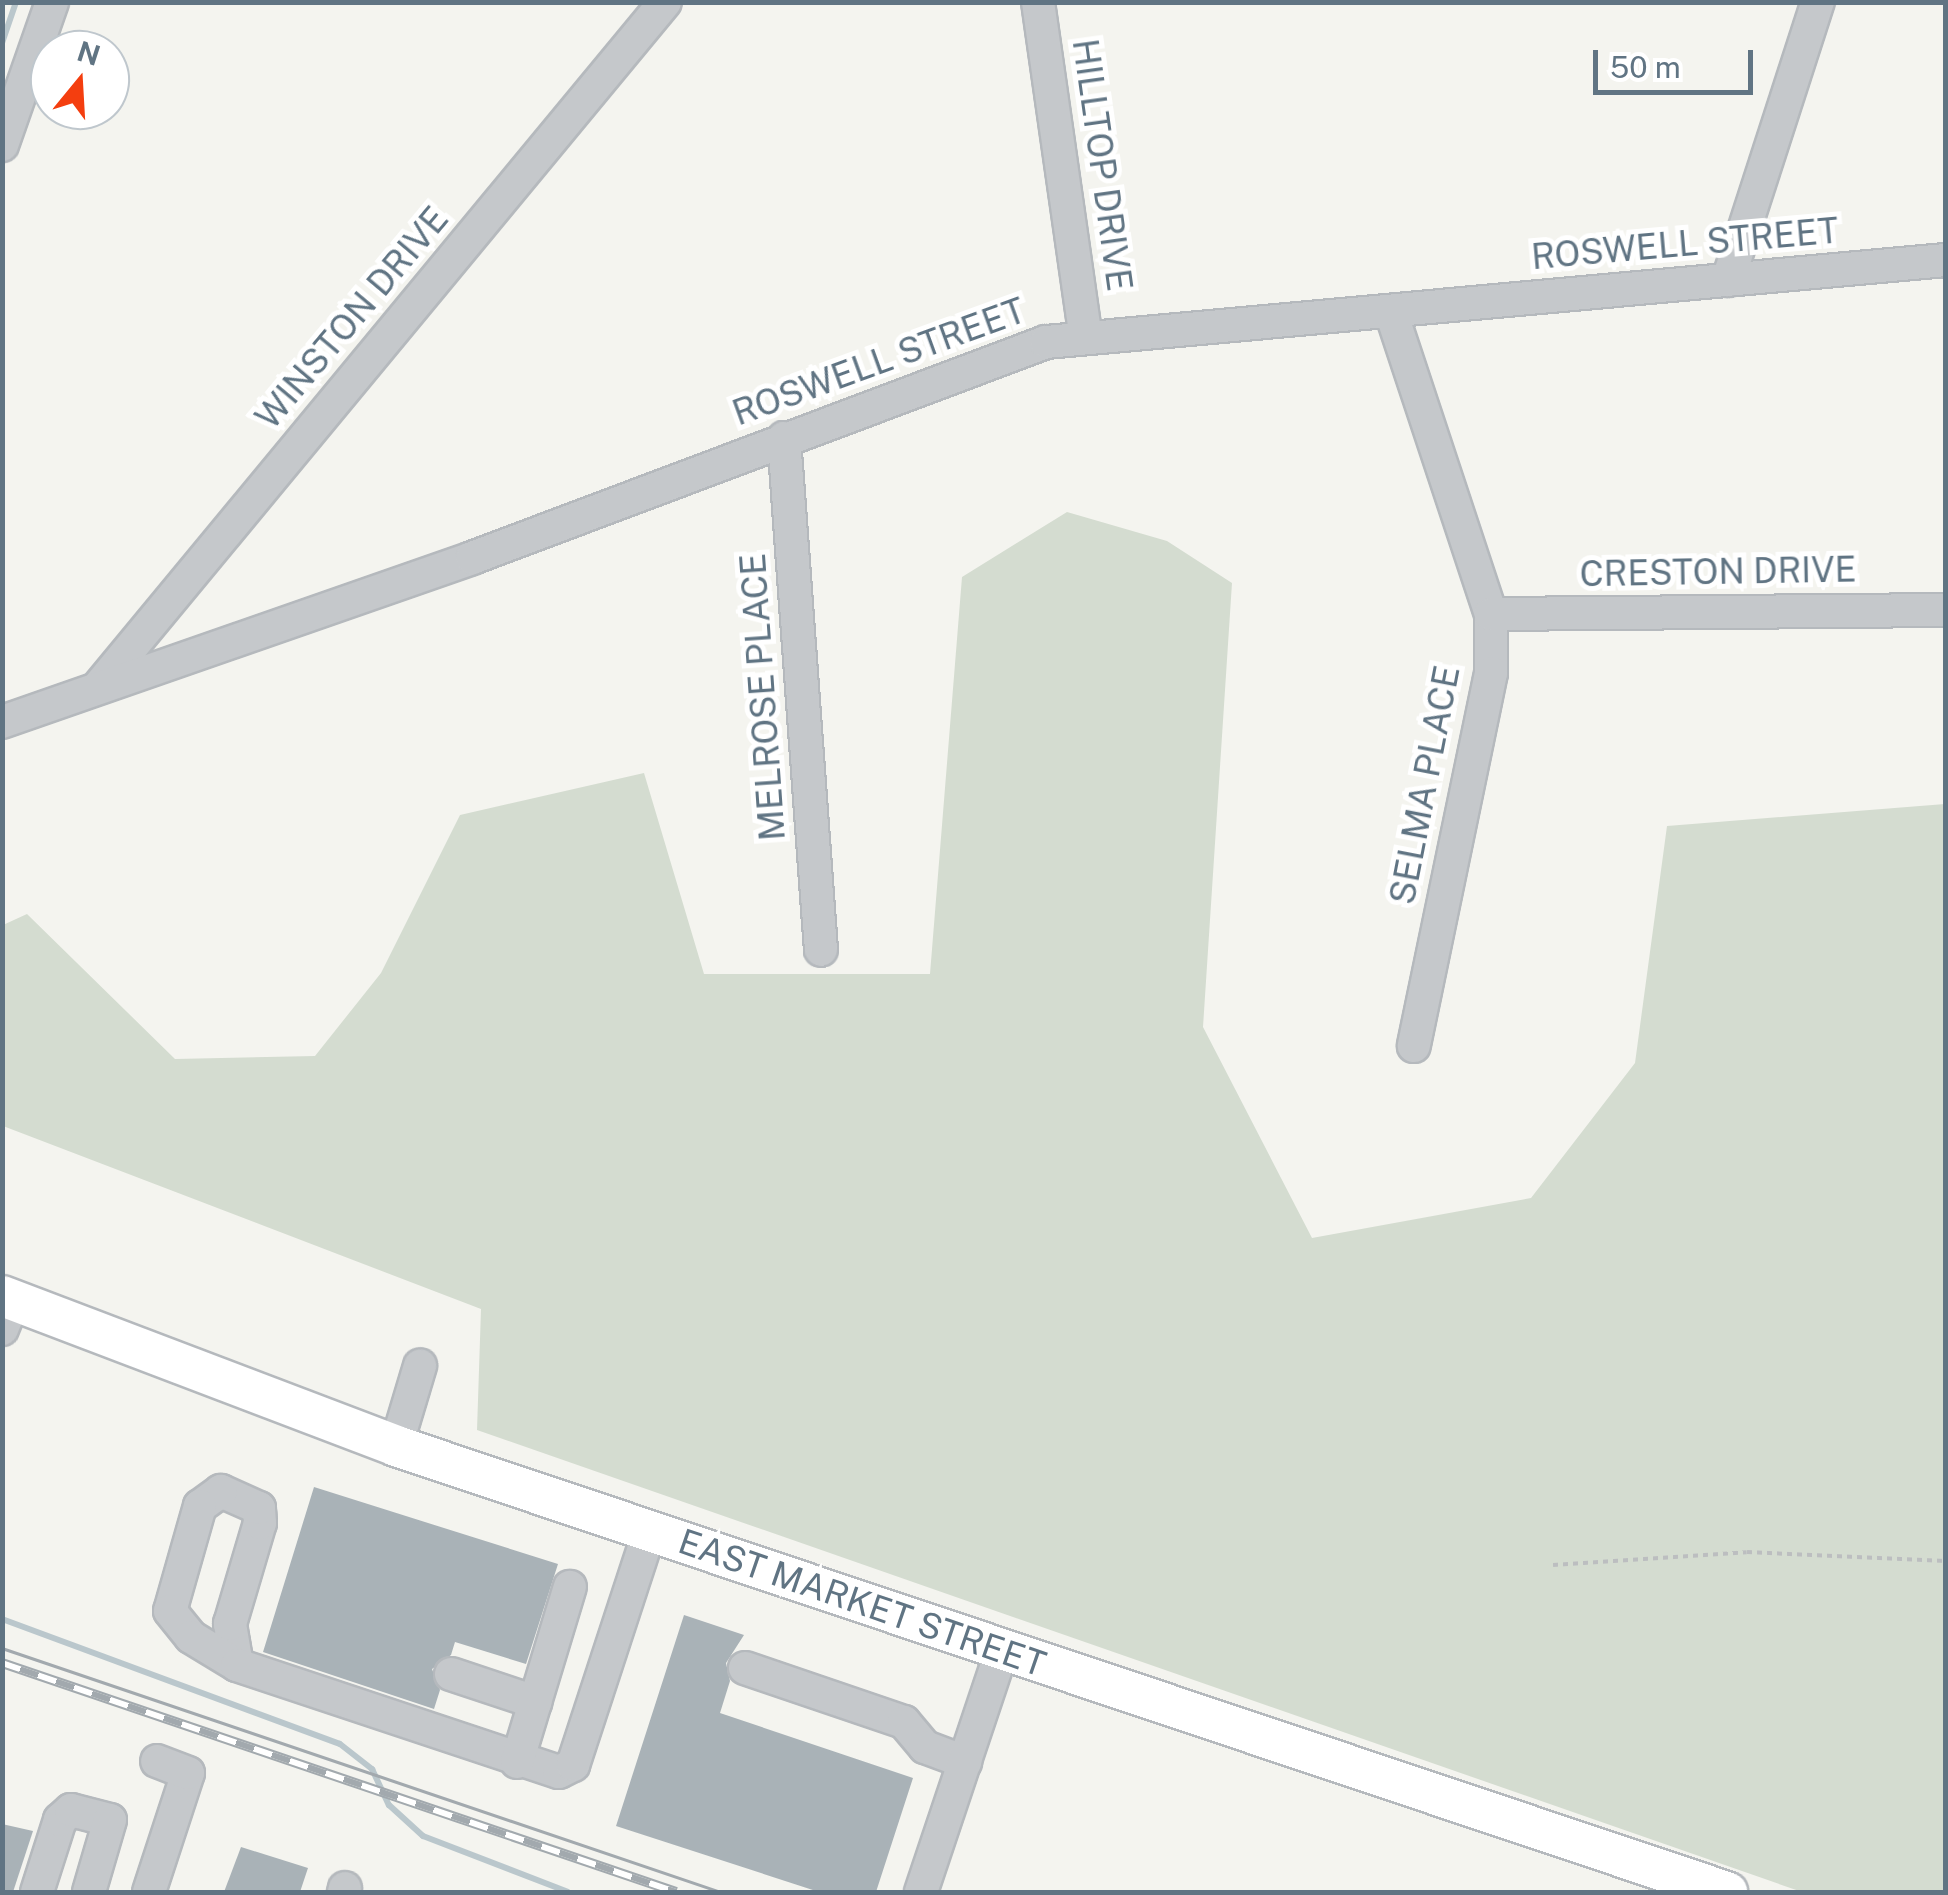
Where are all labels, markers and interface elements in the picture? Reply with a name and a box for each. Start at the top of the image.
north arrow [30,30,130,130]
scale bar [1598,30,1758,92]
text: N [73,34,104,72]
street label: HILLTOP DRIVE [1064,36,1140,294]
text: 50 m [1610,49,1681,85]
street label: WINSTON DRIVE [247,198,457,438]
street label: ROSWELL STREET [1530,210,1840,278]
street label: ROSWELL STREET [727,290,1031,434]
street label: CRESTON DRIVE [1579,549,1857,595]
street label: MELROSE PLACE [732,552,794,842]
street label: SELMA PLACE [1381,662,1469,908]
street label: EAST MARKET STREET [673,1520,1051,1686]

